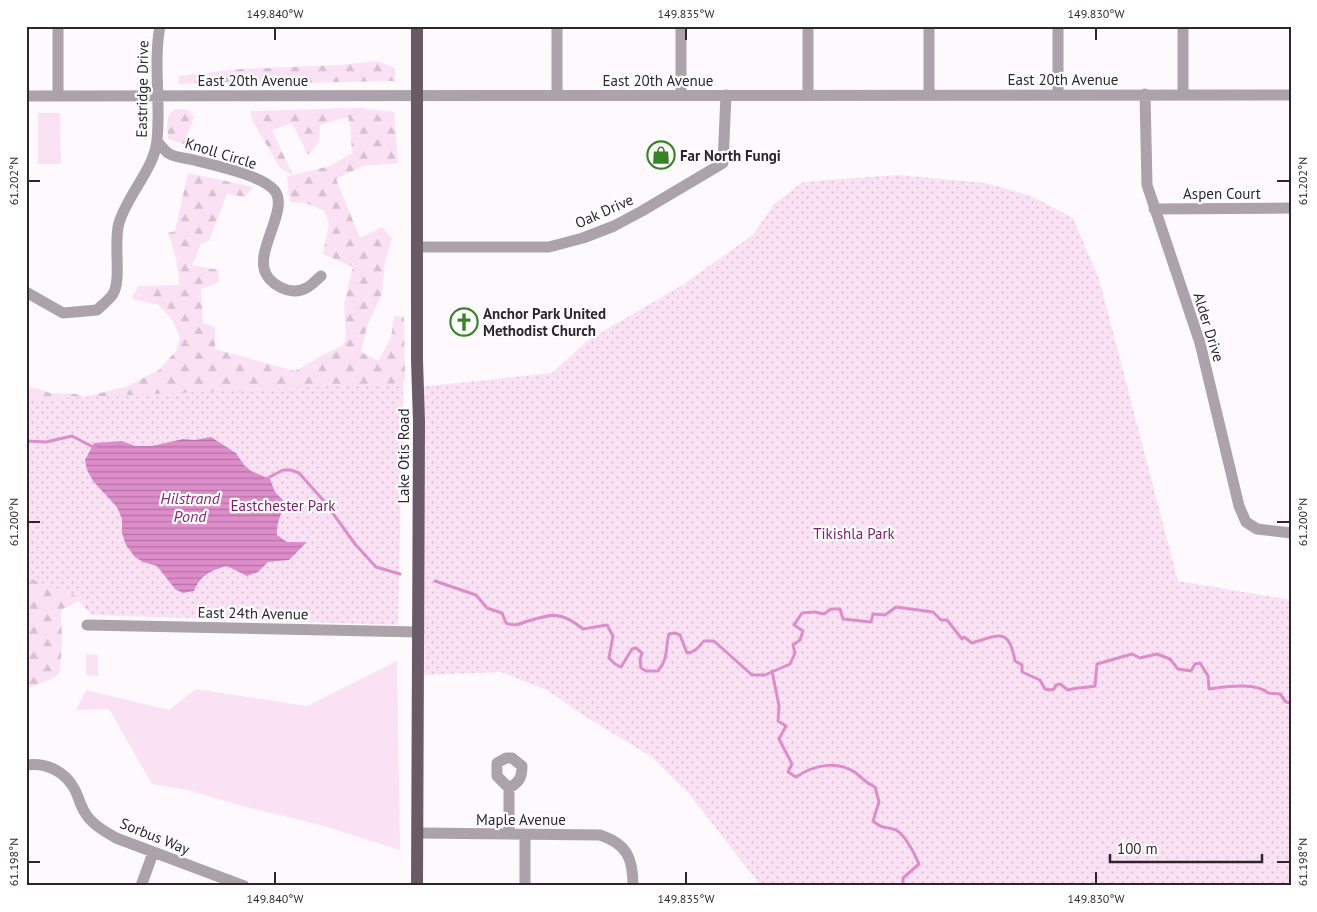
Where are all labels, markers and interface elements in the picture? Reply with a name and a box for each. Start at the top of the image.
text: 149.840°W [247,6,303,21]
text: 149.835°W [658,6,714,21]
text: 149.830°W [1068,6,1124,21]
street label: Eastridge Drive [132,40,152,138]
street label: East 20th Avenue [1008,70,1118,89]
street label: East 20th Avenue [198,71,308,90]
street label: East 20th Avenue [603,71,713,90]
street label: Knoll Circle [183,133,259,173]
shop icon: Far North Fungi [646,140,676,170]
place label: Far North Fungi [680,146,781,165]
text: 61.202°N [6,157,21,205]
text: 61.202°N [1295,157,1310,205]
street label: Aspen Court [1183,184,1261,203]
street label: Oak Drive [572,190,636,232]
street label: Alder Drive [1189,290,1229,364]
place label: Anchor Park United Methodist Church [483,304,606,340]
church icon: Anchor Park United Methodist Church [449,307,479,337]
street label: Lake Otis Road [394,409,413,503]
water label: Hilstrand Pond [160,488,221,526]
park label: Eastchester Park [231,496,336,515]
text: 61.200°N [6,498,21,546]
text: 61.200°N [1295,498,1310,546]
park label: Tikishla Park [813,524,896,543]
street label: East 24th Avenue [197,603,309,623]
street label: Maple Avenue [476,810,566,829]
street label: Sorbus Way [117,813,193,859]
scale bar [1110,832,1262,864]
text: 61.198°N [6,838,21,886]
text: 61.198°N [1295,838,1310,886]
text: 100 m [1117,839,1158,858]
text: 149.840°W [247,891,303,906]
text: 149.835°W [658,891,714,906]
text: 149.830°W [1068,891,1124,906]

